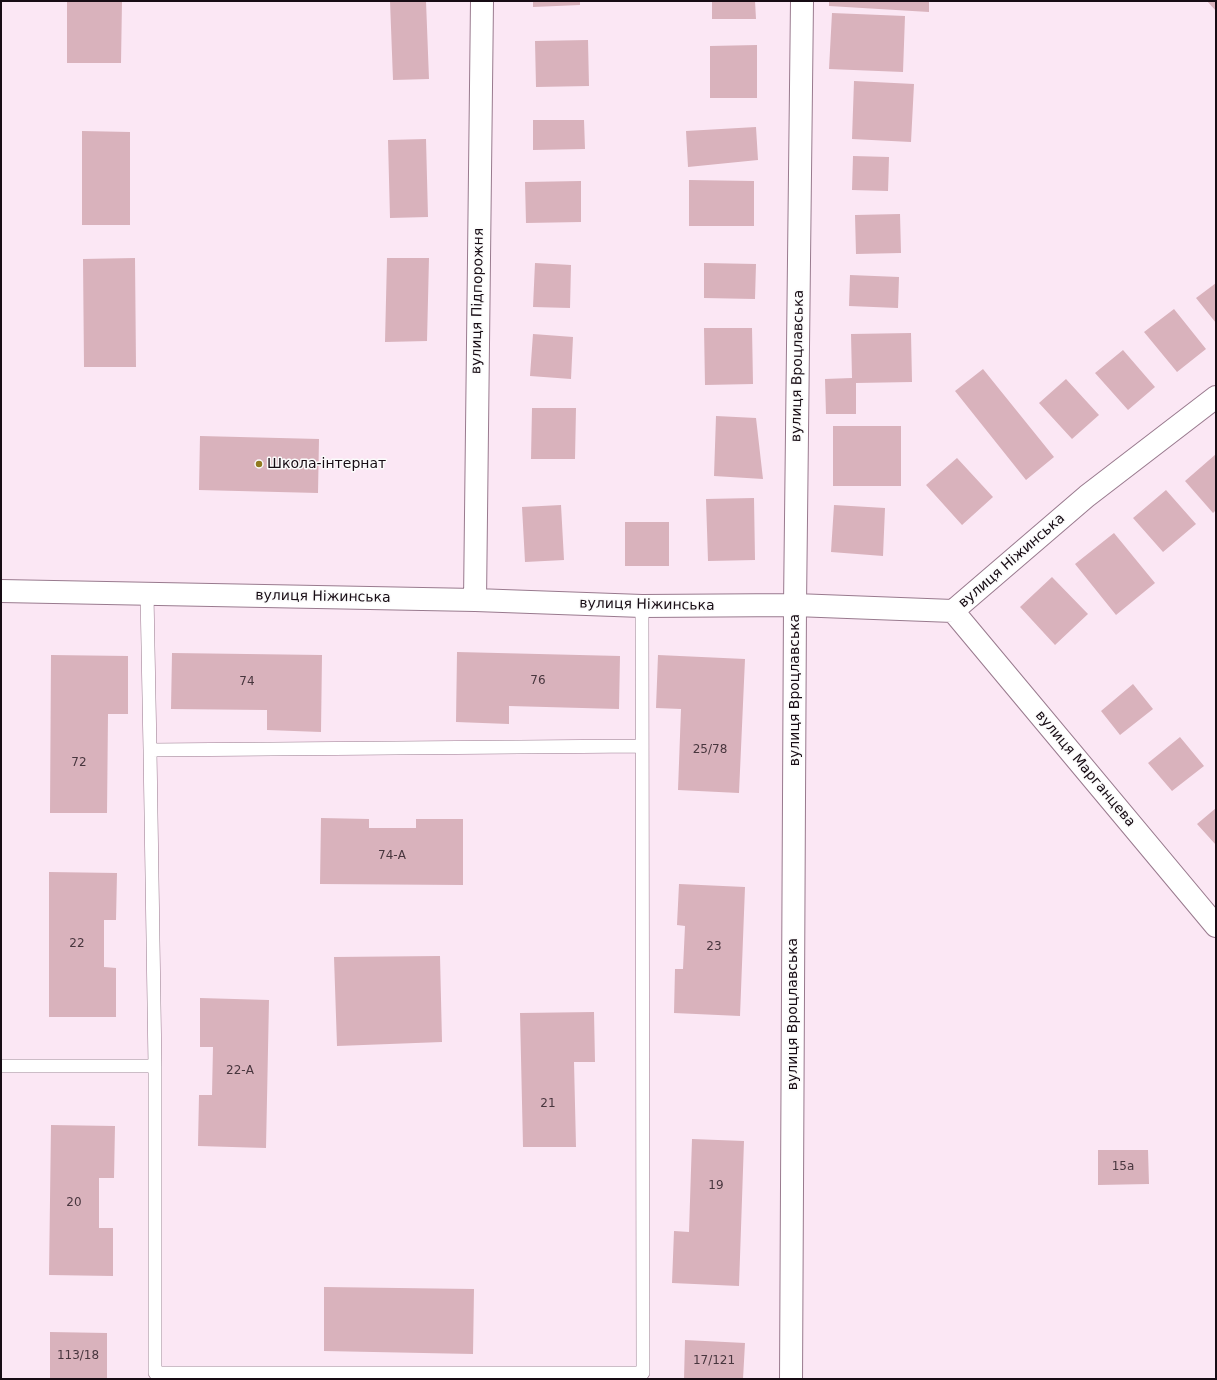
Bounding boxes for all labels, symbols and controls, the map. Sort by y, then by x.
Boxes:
street label: вулиця Підпорожня [468,228,488,374]
street label: вулиця Вроцлавська [788,290,808,442]
place label: Школа-інтернат [267,456,386,472]
marker: Школа-інтернат [254,459,264,469]
street label: вулиця Ніжинська [955,510,1069,612]
street label: вулиця Ніжинська [255,587,391,607]
street label: вулиця Ніжинська [579,595,715,615]
street label: вулиця Вроцлавська [787,614,803,766]
house number: 76 [530,674,546,688]
house number: 74 [239,675,255,689]
street label: вулиця Марганцева [1031,707,1139,831]
house number: 25/78 [693,743,727,757]
house number: 72 [71,756,87,770]
house number: 74-А [378,849,406,863]
house number: 22 [69,937,85,951]
street label: вулиця Вроцлавська [785,938,801,1090]
house number: 23 [706,940,722,954]
house number: 22-А [226,1064,254,1078]
house number: 21 [540,1097,556,1111]
house number: 15а [1112,1160,1134,1174]
house number: 19 [708,1179,724,1193]
house number: 20 [66,1196,82,1210]
house number: 113/18 [57,1349,99,1363]
house number: 17/121 [693,1354,735,1368]

